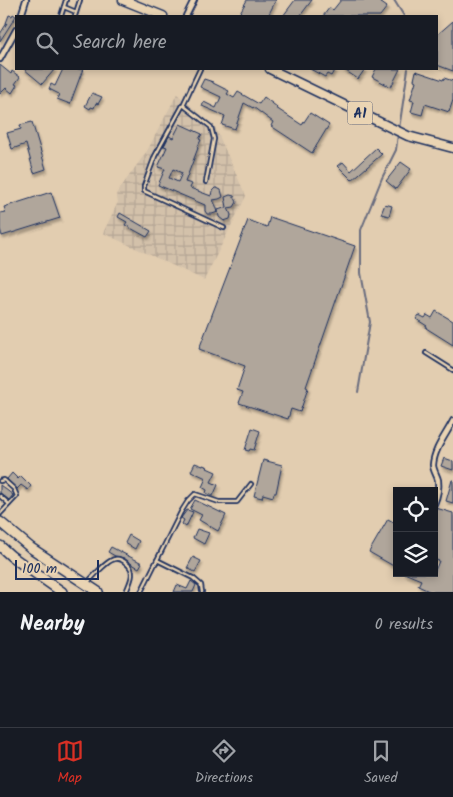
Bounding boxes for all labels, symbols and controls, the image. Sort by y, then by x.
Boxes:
search box [15,15,438,70]
text: Search here [73,28,167,58]
icon: search [33,29,61,57]
road number: A1 [348,102,372,125]
map controls [393,487,438,577]
button: locate [393,487,438,532]
button: layers [393,532,438,577]
scale bar [15,557,99,580]
text: 100 m [22,558,57,580]
text: Nearby [20,608,85,641]
text: 0 results [375,612,433,637]
tab: Map [56,737,84,789]
tab: Directions [195,737,253,789]
tab: Saved [364,737,397,789]

